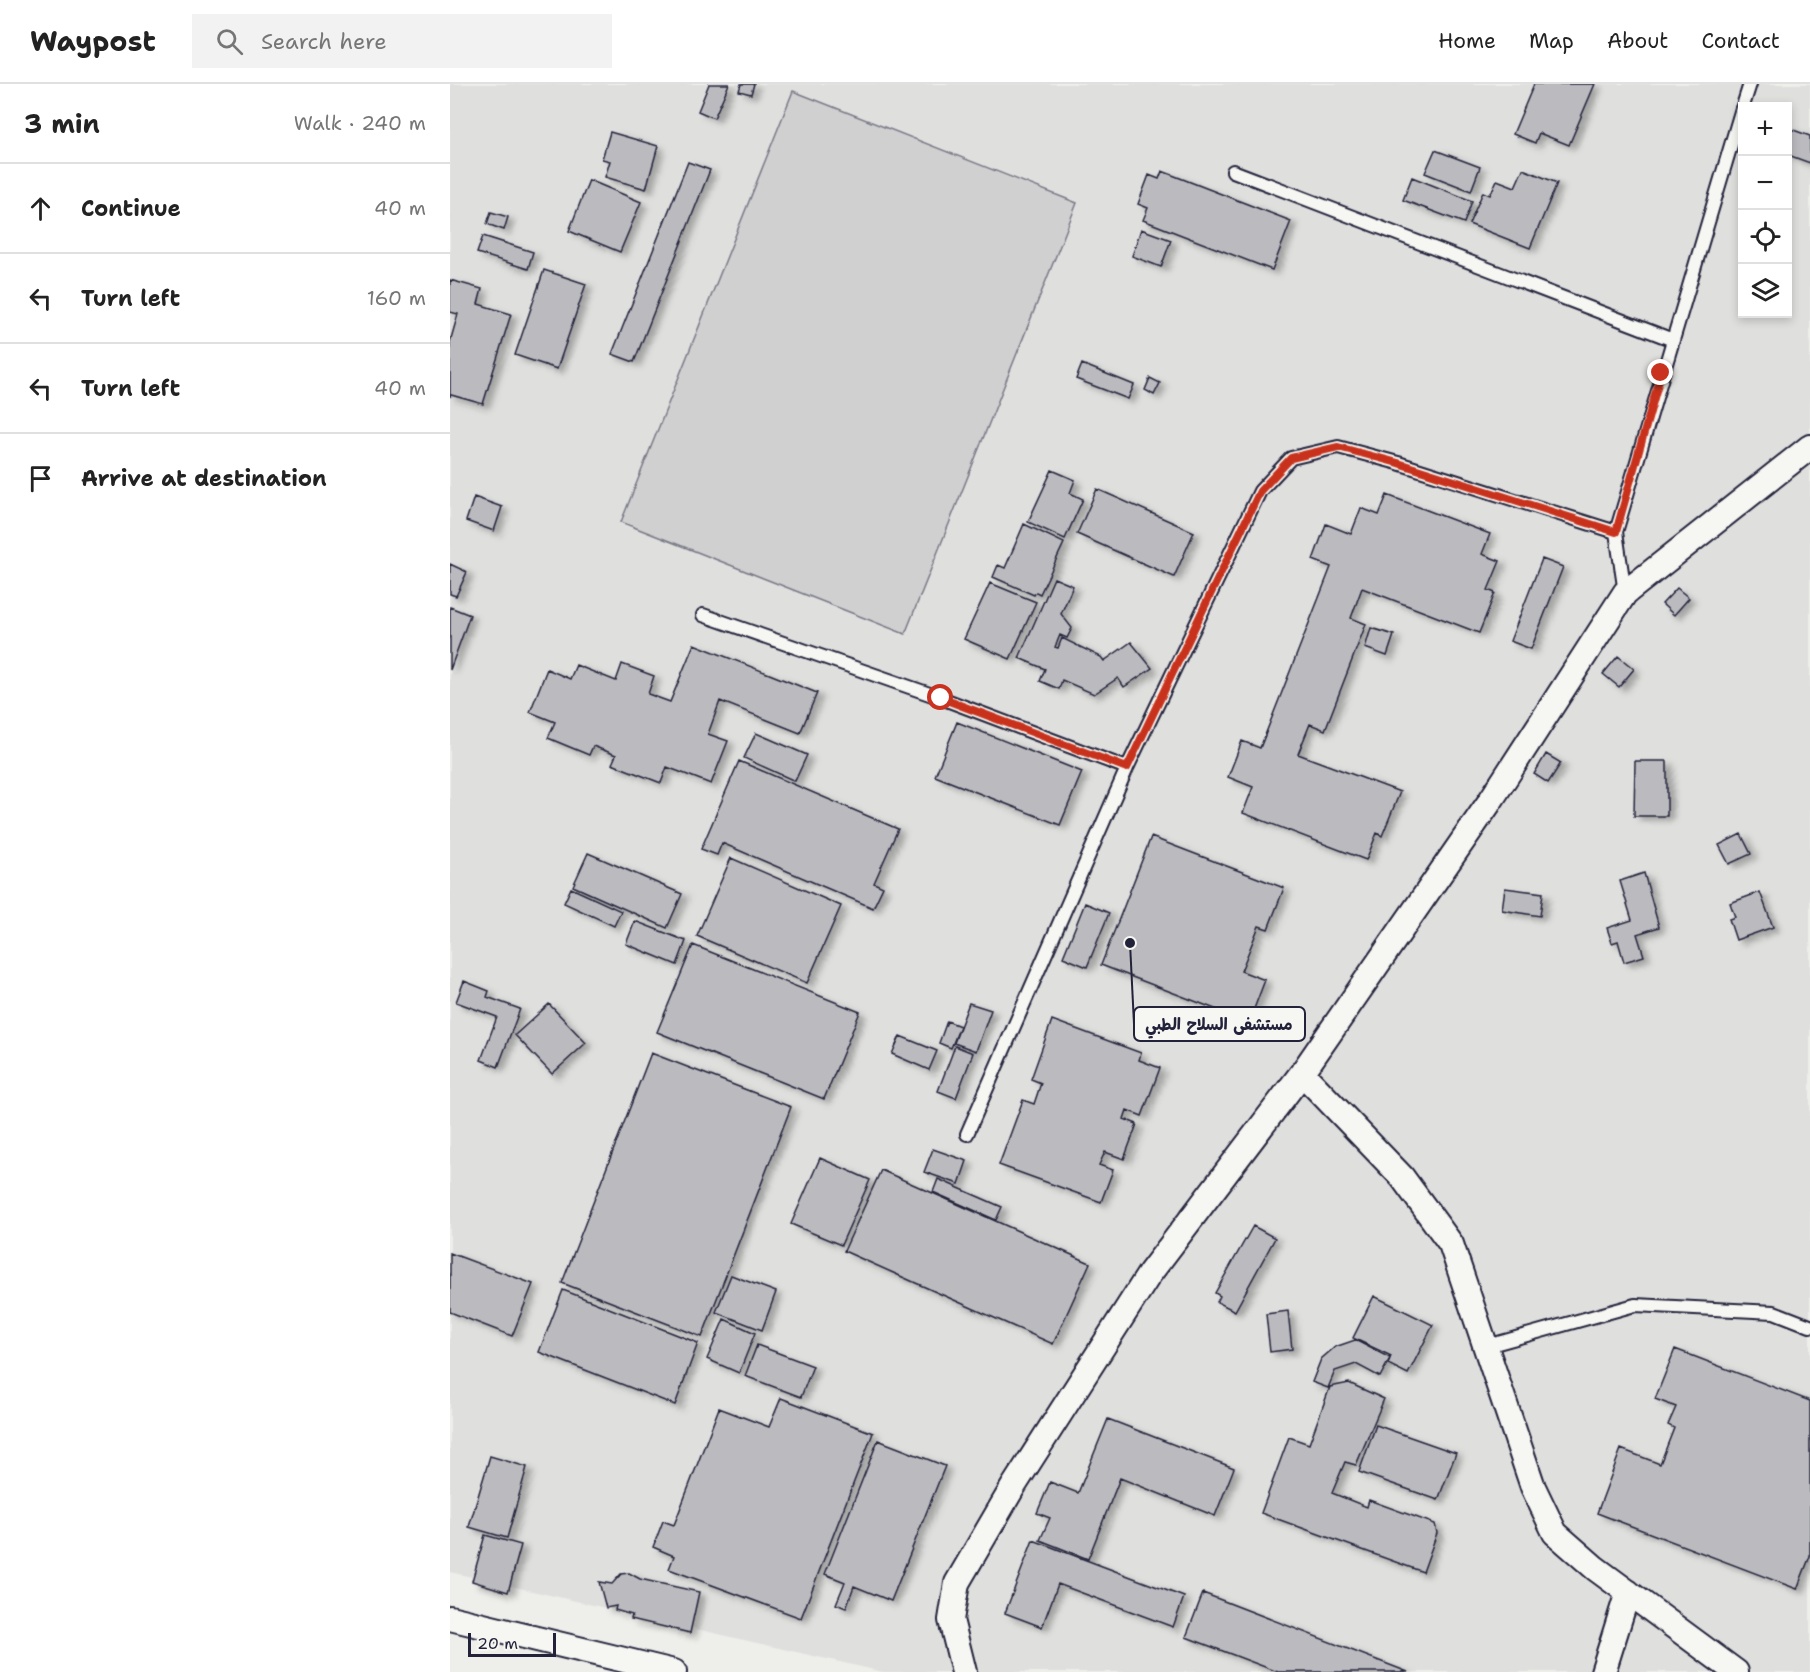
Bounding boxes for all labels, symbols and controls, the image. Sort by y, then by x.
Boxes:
search box [192,14,612,68]
text: Waypost [30,22,156,60]
icon: search [213,25,246,58]
text: Search here [261,27,387,56]
text: Home [1438,27,1496,55]
text: Map [1529,27,1574,55]
text: About [1607,27,1668,55]
text: Contact [1701,27,1780,55]
map controls [1738,102,1792,318]
button: + [1738,102,1792,156]
text: 3 min [24,106,100,141]
text: Walk · 240 m [294,110,426,136]
button: − [1738,156,1792,210]
icon: ahead [24,192,57,225]
text: Continue [81,194,181,223]
text: 40 m [374,195,426,221]
button: locate [1738,210,1792,264]
button: layers [1738,264,1792,318]
icon: left [24,282,57,315]
text: Turn left [81,284,180,313]
text: 160 m [367,285,426,311]
route end [1647,359,1673,385]
icon: left [24,372,57,405]
text: Turn left [81,374,180,403]
text: 40 m [374,375,426,401]
icon: arrive [24,462,57,495]
text: Arrive at destination [81,464,327,493]
route start [927,684,953,710]
callout: مستشفى السلاح الطبي [1134,1007,1305,1041]
text: مستشفى السلاح الطبي [1145,1014,1293,1039]
scale bar [468,1630,556,1658]
text: 20 m [477,1633,518,1654]

